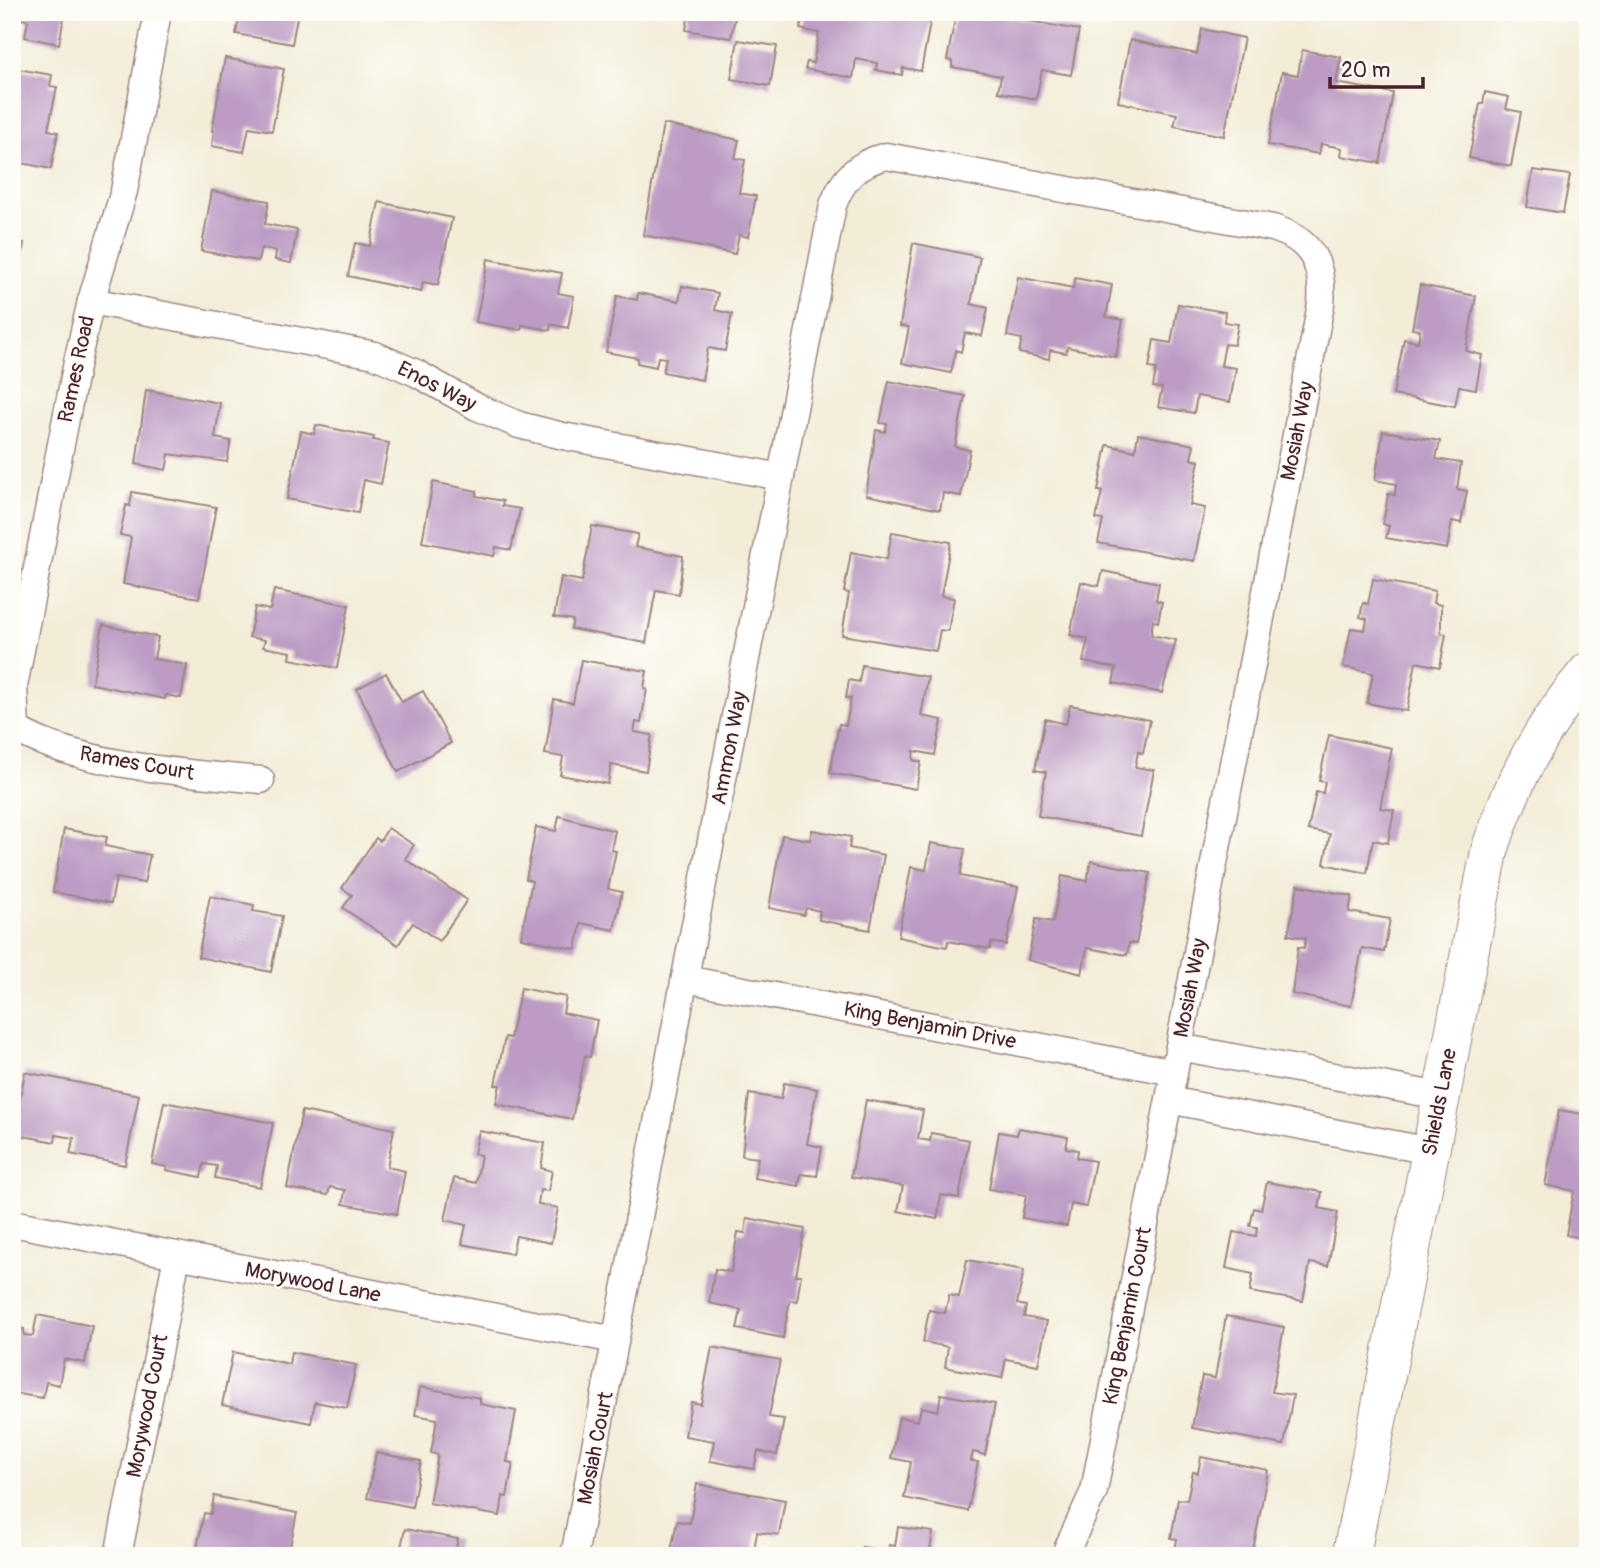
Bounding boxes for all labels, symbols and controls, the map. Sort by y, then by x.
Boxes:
scale bar [1330,46,1423,90]
text: 20 m [1341,57,1390,84]
street label: Rames Road [52,313,101,425]
street label: Enos Way [393,355,481,418]
street label: Mosiah Way [1275,379,1320,483]
street label: Ammon Way [705,689,754,807]
street label: Rames Court [78,740,197,787]
street label: Mosiah Way [1168,936,1213,1040]
street label: King Benjamin Drive [841,996,1019,1056]
street label: Shields Lane [1416,1045,1463,1158]
street label: King Benjamin Court [1097,1224,1158,1407]
street label: Morywood Lane [243,1256,384,1309]
street label: Morywood Court [120,1332,175,1480]
street label: Mosiah Court [571,1389,620,1507]

